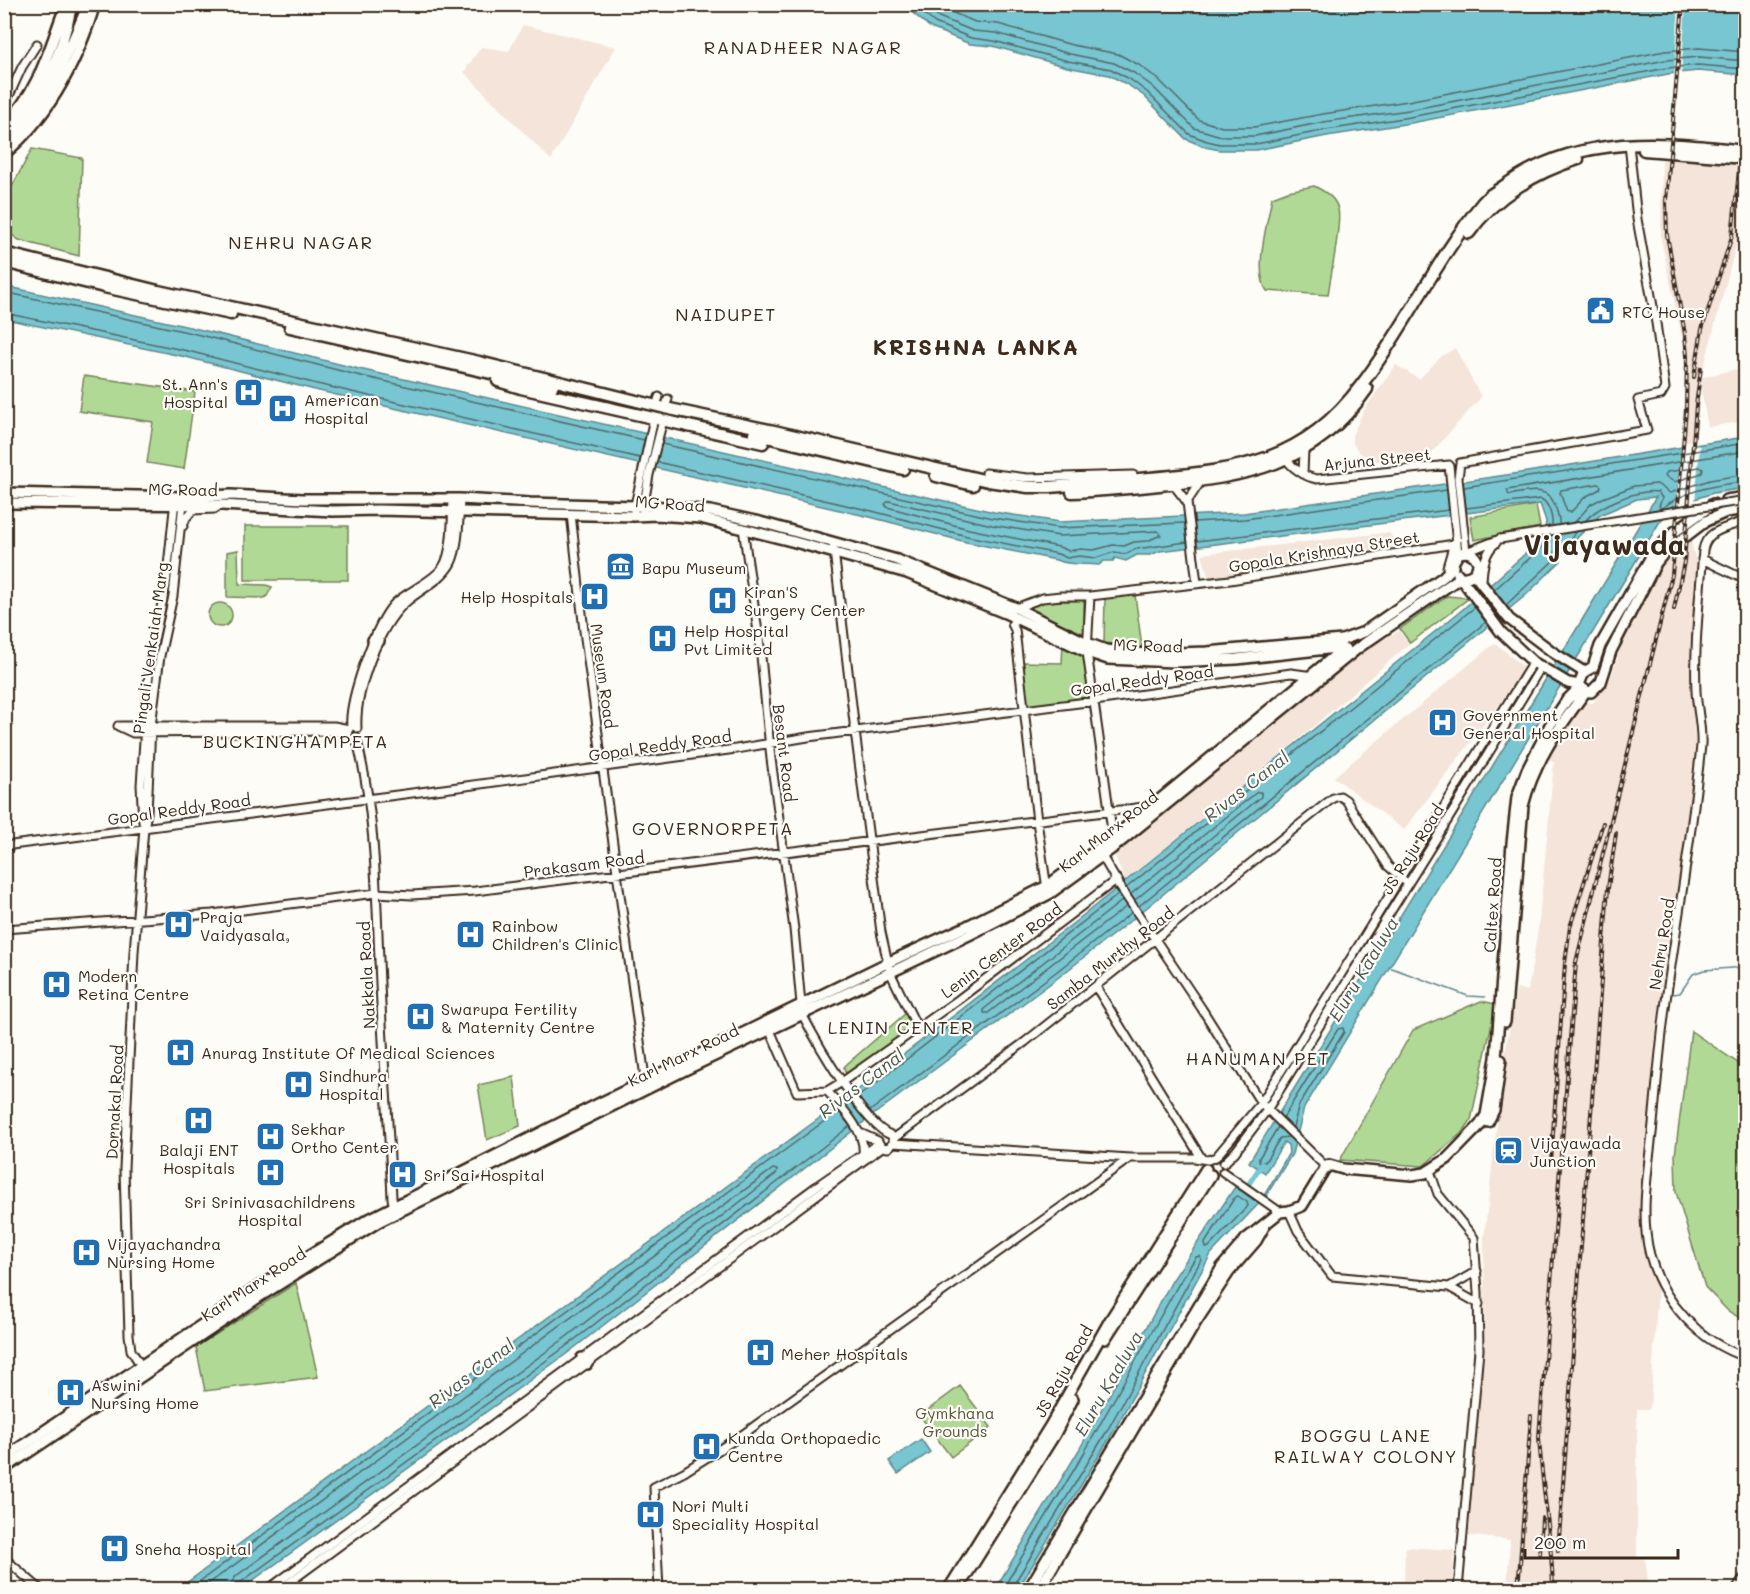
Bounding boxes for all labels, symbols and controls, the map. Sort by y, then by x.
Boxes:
district label: RANADHEER NAGAR [704,35,902,59]
district label: NEHRU NAGAR [228,230,374,254]
public building icon: RTC House [1585,295,1617,327]
place label: RTC House [1622,301,1705,322]
district label: NAIDUPET [675,302,777,326]
district label: KRISHNA LANKA [873,332,1079,361]
place label: St. Ann's Hospital [162,373,228,412]
hospital icon: St. Ann's Hospital [233,376,265,408]
place label: American Hospital [304,389,379,428]
hospital icon: American Hospital [267,392,299,424]
street label: Arjuna Street [1322,443,1432,475]
street label: MG Road [148,478,218,500]
street label: MG Road [635,490,705,516]
street label: Gopala Krishnaya Street [1227,526,1421,576]
district label: Vijayawada [1523,526,1685,563]
museum icon: Bapu Museum [605,551,637,583]
place label: Bapu Museum [642,557,746,578]
street label: Pingali Venkaiah Marg [128,561,172,735]
hospital icon: Help Hospitals [578,580,610,612]
place label: Kiran'S Surgery Center [744,581,866,620]
hospital icon: Kiran'S Surgery Center [707,584,739,616]
place label: Help Hospitals [460,586,573,607]
place label: Help Hospital Pvt Limited [684,620,789,659]
street label: Museum Road [586,622,622,730]
hospital icon: Help Hospital Pvt Limited [647,623,679,655]
street label: MG Road [1113,633,1183,657]
street label: Gopal Reddy Road [1069,660,1215,700]
street label: Besant Road [769,703,801,803]
place label: Government General Hospital [1463,704,1595,743]
hospital icon: Government General Hospital [1426,707,1458,739]
street label: Gopal Reddy Road [587,725,733,765]
district label: BUCKINGHAMPETA [203,729,389,753]
water label: Rivas Canal [1198,745,1294,827]
street label: Karl Marx Road [1054,786,1162,876]
street label: Gopal Reddy Road [106,789,252,829]
street label: JS Raju Road [1376,800,1448,898]
district label: GOVERNORPETA [632,816,794,840]
street label: Prakasam Road [522,846,646,882]
street label: Caltex Road [1478,857,1506,953]
street label: Nehru Road [1643,897,1679,991]
street label: Lenin Center Road [936,898,1066,1002]
street label: Samba Murthy Road [1042,902,1178,1014]
place label: Praja Vaidyasala, [200,906,290,945]
hospital icon: Praja Vaidyasala, [163,909,195,941]
water label: Eluru Kaaluva [1322,912,1404,1026]
place label: Rainbow Children's Clinic [492,915,618,954]
hospital icon: Rainbow Children's Clinic [455,918,487,950]
street label: Nakkala Road [353,921,379,1029]
place label: Modern Retina Centre [78,965,189,1004]
hospital icon: Modern Retina Centre [41,968,73,1000]
place label: Swarupa Fertility & Maternity Centre [441,998,595,1037]
hospital icon: Swarupa Fertility & Maternity Centre [404,1001,436,1033]
district label: LENIN CENTER [828,1015,974,1039]
street label: Karl Marx Road [624,1019,742,1091]
hospital icon: Anurag Institute Of Medical Sciences [164,1036,196,1068]
place label: Anurag Institute Of Medical Sciences [201,1042,495,1063]
water label: Rivas Canal [813,1042,909,1123]
street label: Dornakal Road [101,1044,127,1160]
district label: HANUMAN PET [1186,1046,1330,1070]
place label: Sindhura Hospital [319,1065,388,1104]
hospital icon: Sindhura Hospital [282,1068,314,1100]
hospital icon: Balaji ENT Hospitals [183,1105,215,1137]
place label: Sekhar Ortho Center [291,1118,398,1157]
hospital icon: Sekhar Ortho Center [254,1121,286,1153]
place label: Vijayawada Junction [1530,1132,1621,1171]
station icon: Vijayawada Junction [1493,1135,1525,1167]
place label: Balaji ENT Hospitals [159,1139,239,1178]
hospital icon: Sri Srinivasachildrens Hospital [254,1157,286,1189]
hospital icon: Sri Sai Hospital [387,1158,419,1190]
place label: Sri Sai Hospital [424,1164,545,1185]
place label: Sri Srinivasachildrens Hospital [185,1191,356,1230]
place label: Vijayachandra Nursing Home [107,1233,221,1272]
hospital icon: Vijayachandra Nursing Home [70,1236,102,1268]
street label: Karl Marx Road [197,1242,309,1326]
street label: JS Raju Road [1029,1321,1097,1421]
water label: Eluru Kaaluva [1068,1326,1148,1440]
water label: Rivas Canal [423,1332,519,1413]
hospital icon: Meher Hospitals [744,1337,776,1369]
place label: Meher Hospitals [781,1343,908,1364]
place label: Aswini Nursing Home [91,1374,199,1413]
hospital icon: Aswini Nursing Home [54,1377,86,1409]
park label: Gymkhana Grounds [915,1402,995,1441]
district label: BOGGU LANE RAILWAY COLONY [1274,1423,1458,1468]
place label: Kunda Orthopaedic Centre [728,1427,881,1466]
hospital icon: Kunda Orthopaedic Centre [691,1430,723,1462]
place label: Nori Multi Speciality Hospital [672,1495,819,1534]
hospital icon: Nori Multi Speciality Hospital [635,1498,667,1530]
scale bar [1525,1522,1678,1560]
text: 200 m [1534,1530,1586,1554]
hospital icon: Sneha Hospital [98,1532,130,1564]
place label: Sneha Hospital [135,1538,251,1559]

